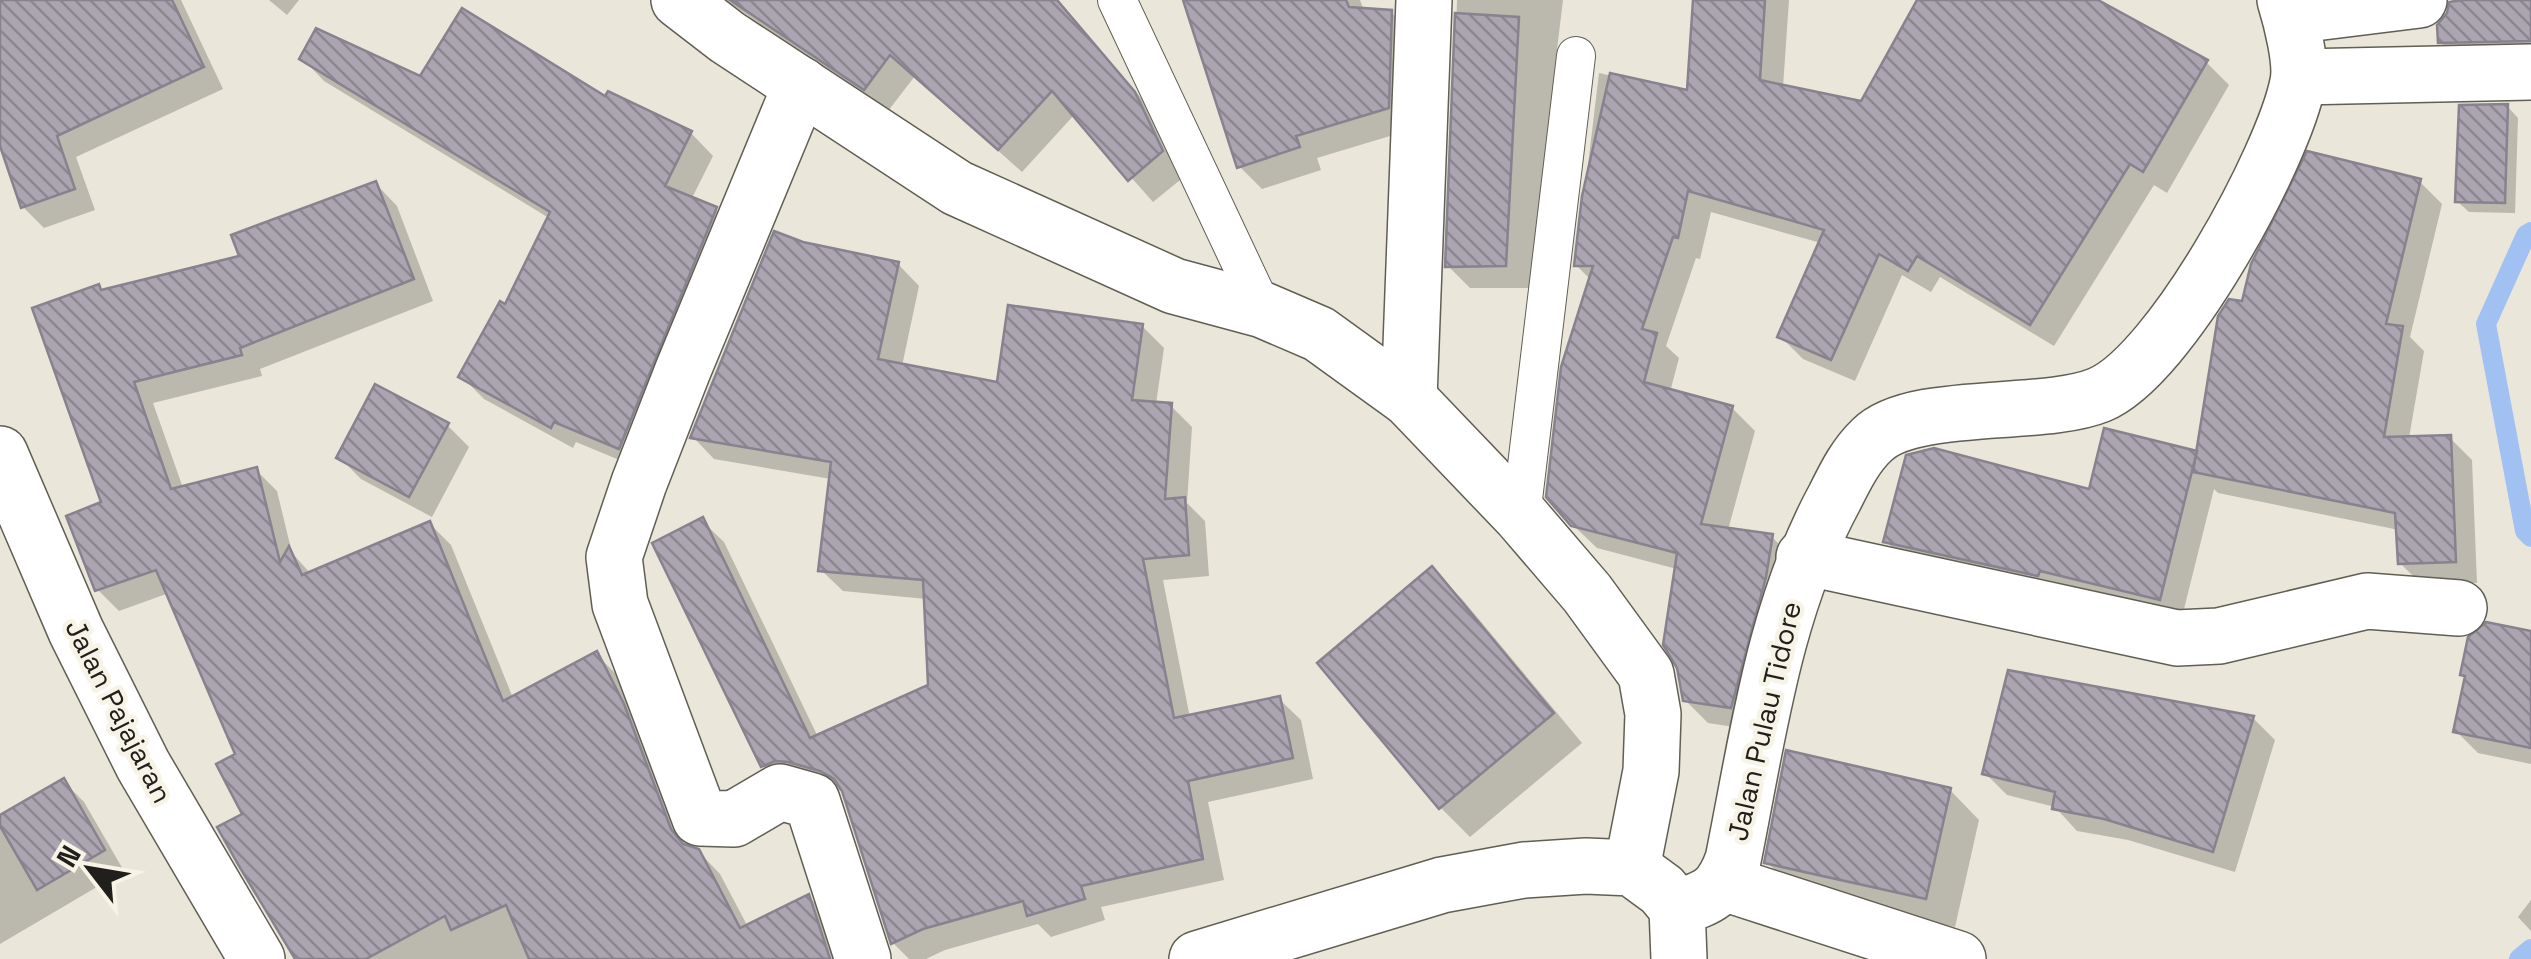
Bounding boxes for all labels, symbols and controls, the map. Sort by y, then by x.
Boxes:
street label: Jalan Pulau Tidore [1719,598,1809,844]
street label: Jalan Pajajaran [57,613,181,809]
north arrow [40,819,140,919]
text: N [48,839,89,873]

